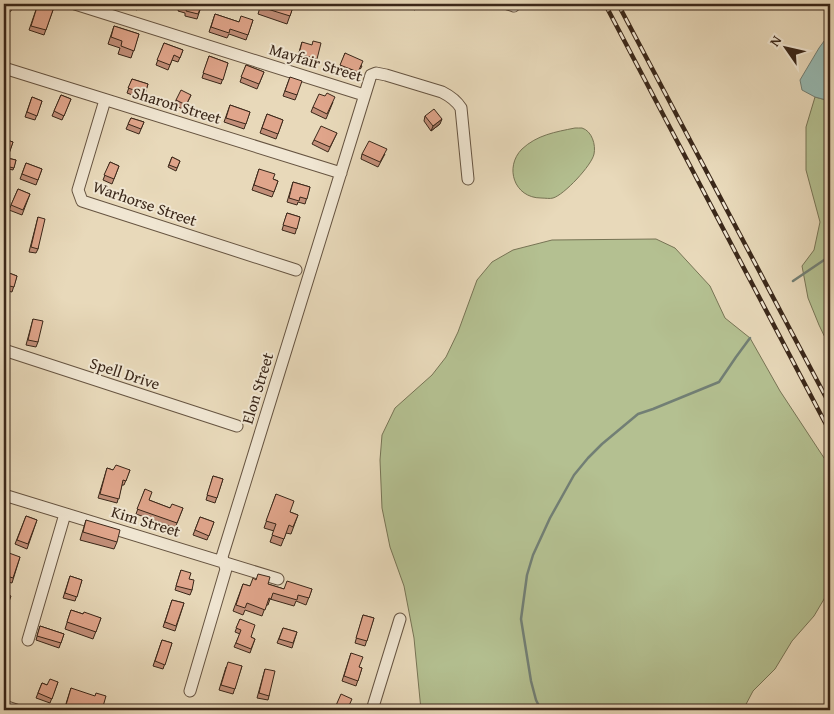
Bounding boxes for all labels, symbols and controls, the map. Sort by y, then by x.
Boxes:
north arrow [762,22,812,72]
text: N [764,31,786,50]
street label: Mayfair Street [266,36,366,88]
street label: Sharon Street [130,80,225,130]
street label: Warhorse Street [90,174,201,232]
street label: Elon Street [235,349,279,427]
street label: Spell Drive [87,350,163,396]
street label: Kim Street [109,499,184,543]

